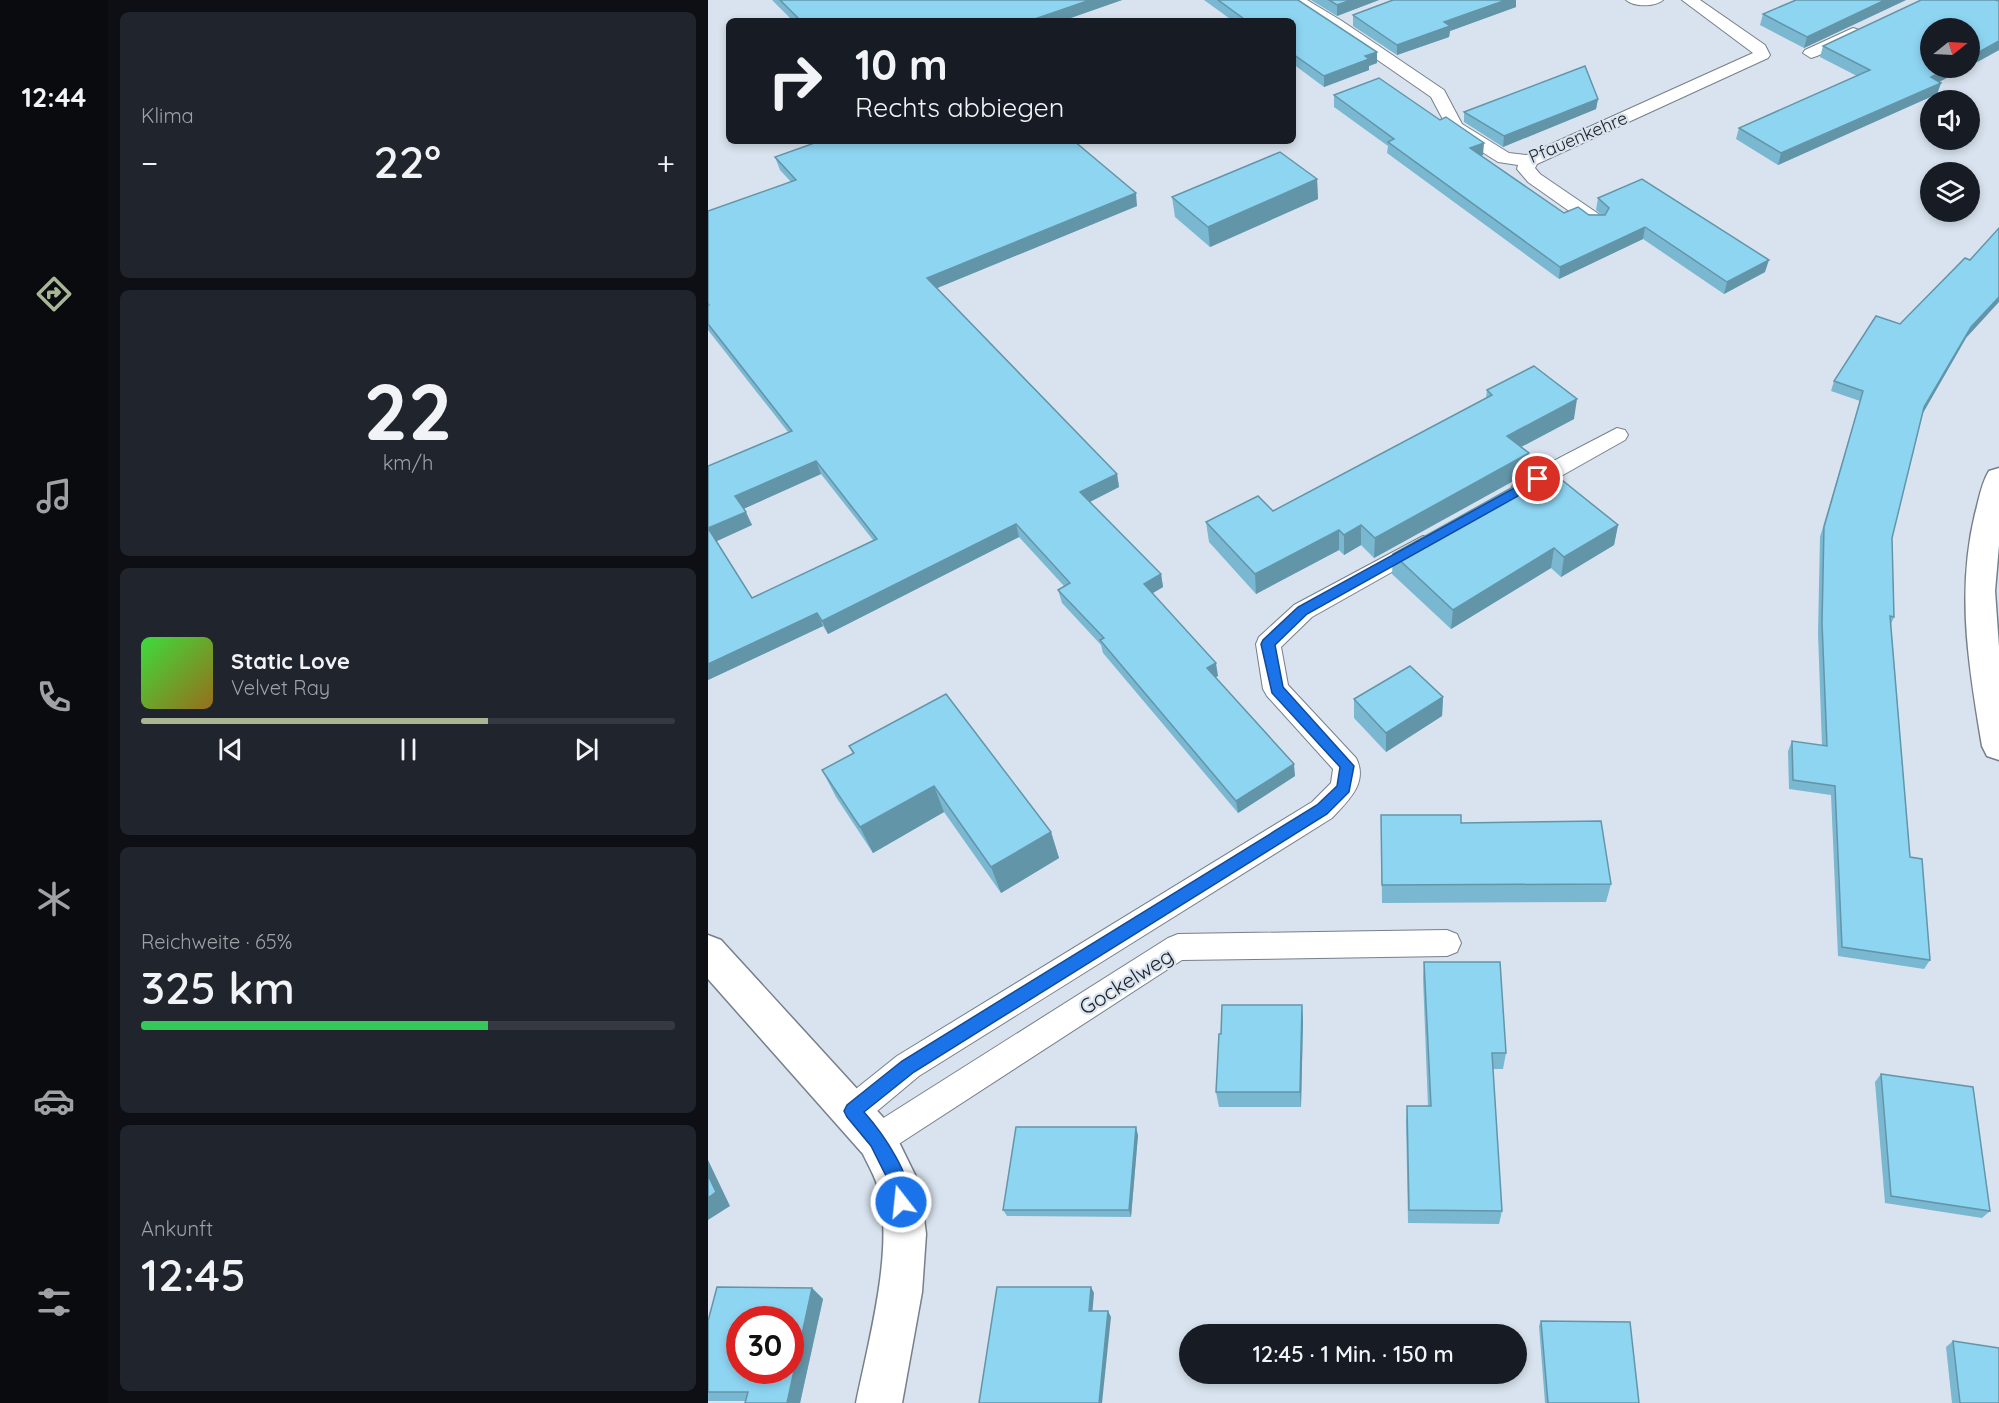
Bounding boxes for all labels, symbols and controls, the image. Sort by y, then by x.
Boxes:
north arrow [1920,18,1980,78]
map controls [1920,18,1980,222]
text: 10 m [855,38,948,91]
icon: right [756,42,834,120]
text: 12:44 [22,80,87,114]
text: Rechts abbiegen [855,90,1064,124]
button: sound [1920,90,1980,150]
text: Klima [141,103,194,128]
street label: Pfauenkehre [1525,106,1631,168]
text: 22° [374,133,441,189]
text: − [141,142,158,183]
text: + [656,142,675,183]
button: layers [1920,162,1980,222]
icon: directions [33,273,75,315]
text: 22 [364,362,452,460]
text: km/h [383,450,433,475]
pin [1512,453,1563,504]
icon: arrive [1521,462,1554,495]
icon: music [33,475,75,517]
text: Static Love [231,647,350,675]
text: Velvet Ray [231,675,330,700]
icon: phone [33,676,75,718]
icon: previous [214,733,247,766]
icon: pause [392,733,425,766]
icon: next [570,733,603,766]
icon: climate [33,878,75,920]
text: Reichweite · 65% [141,929,292,954]
street label: Gockelweg [1074,942,1178,1020]
text: 325 km [141,959,295,1015]
icon: car [33,1080,75,1122]
position arrow [869,1170,933,1234]
text: Ankunft [141,1216,213,1241]
text: 12:45 [141,1246,246,1302]
icon: filters [33,1281,75,1323]
speed limit sign: 30 [726,1306,804,1384]
text: 12:45 · 1 Min. · 150 m [1252,1340,1454,1368]

